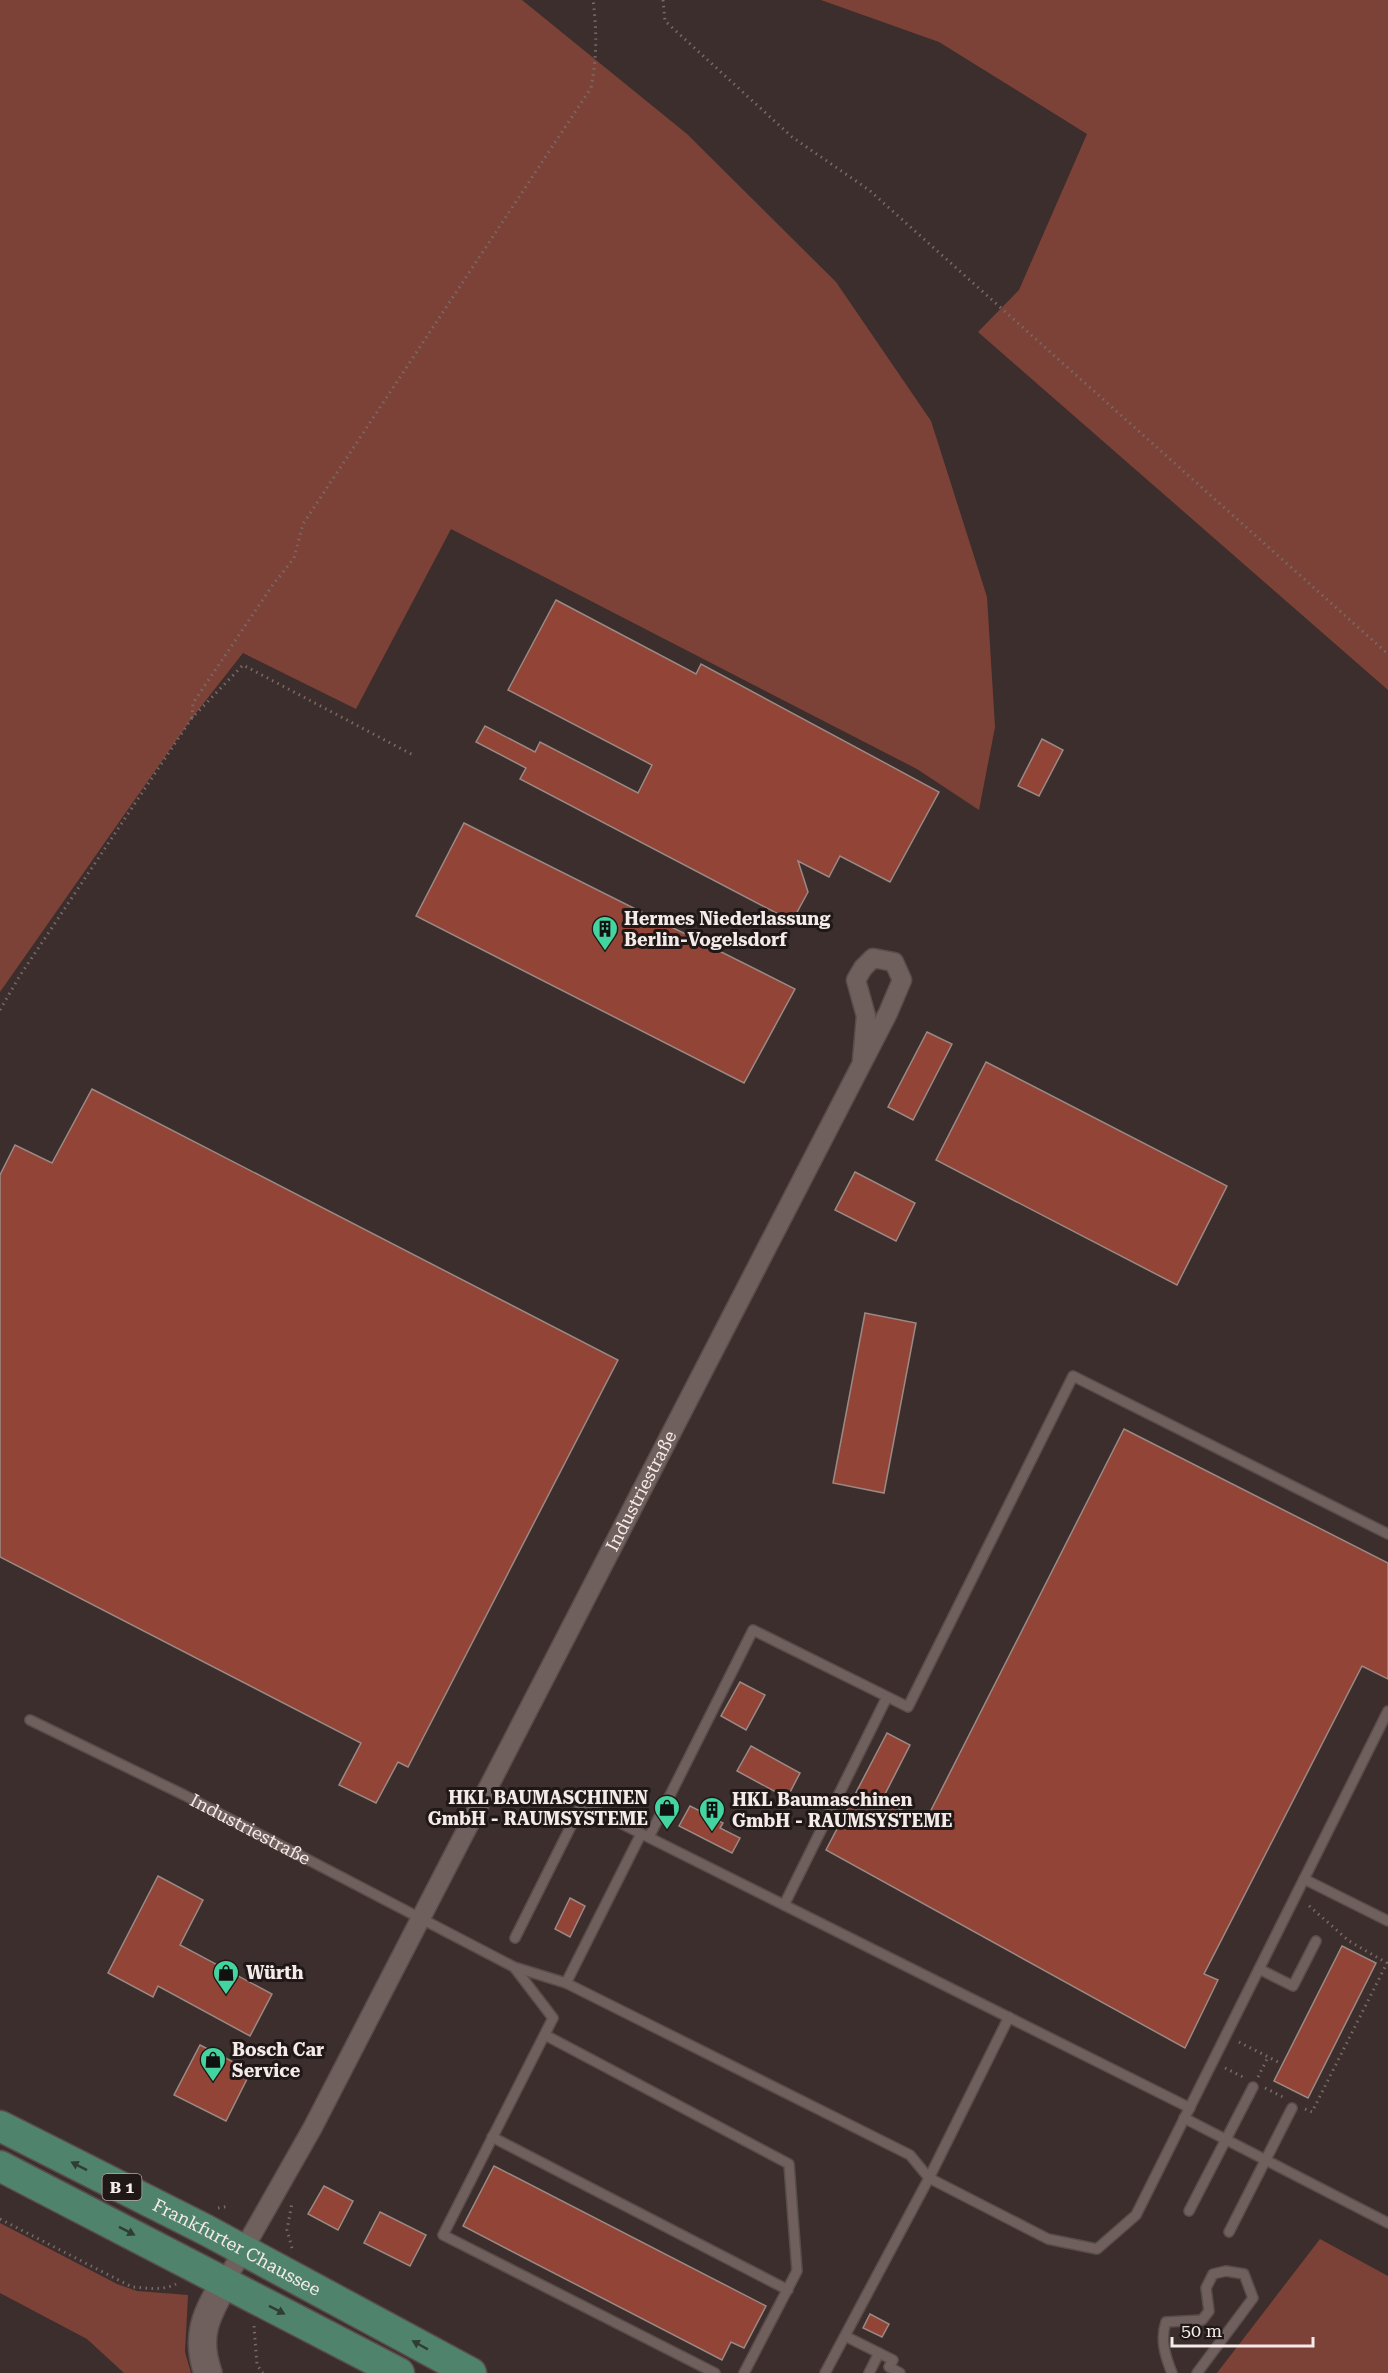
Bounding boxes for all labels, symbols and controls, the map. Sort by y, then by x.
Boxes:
place label: Hermes Niederlassung Berlin-Vogelsdorf [624,908,831,950]
building icon: Hermes Niederlassung Berlin-Vogelsdorf [590,914,620,952]
street label: Industriestraße [601,1427,681,1555]
place label: HKL BAUMASCHINEN GmbH - RAUMSYSTEME [428,1787,648,1829]
street label: Industriestraße [187,1789,314,1869]
place label: HKL Baumaschinen GmbH - RAUMSYSTEME [732,1789,952,1831]
shop icon: HKL BAUMASCHINEN GmbH - RAUMSYSTEME [652,1793,682,1831]
building icon: HKL Baumaschinen GmbH - RAUMSYSTEME [697,1795,727,1833]
shop icon: Würth [211,1958,241,1996]
place label: Würth [246,1962,304,1983]
place label: Bosch Car Service [232,2039,324,2081]
shop icon: Bosch Car Service [198,2045,228,2083]
one-way arrow [71,2161,88,2171]
road number: B 1 [102,2174,142,2200]
street label: Frankfurter Chaussee [150,2194,325,2300]
one-way arrow [118,2226,135,2236]
one-way arrow [268,2305,285,2315]
scale bar [1172,2310,1313,2348]
text: 50 m [1181,2320,1222,2341]
one-way arrow [412,2339,428,2350]

